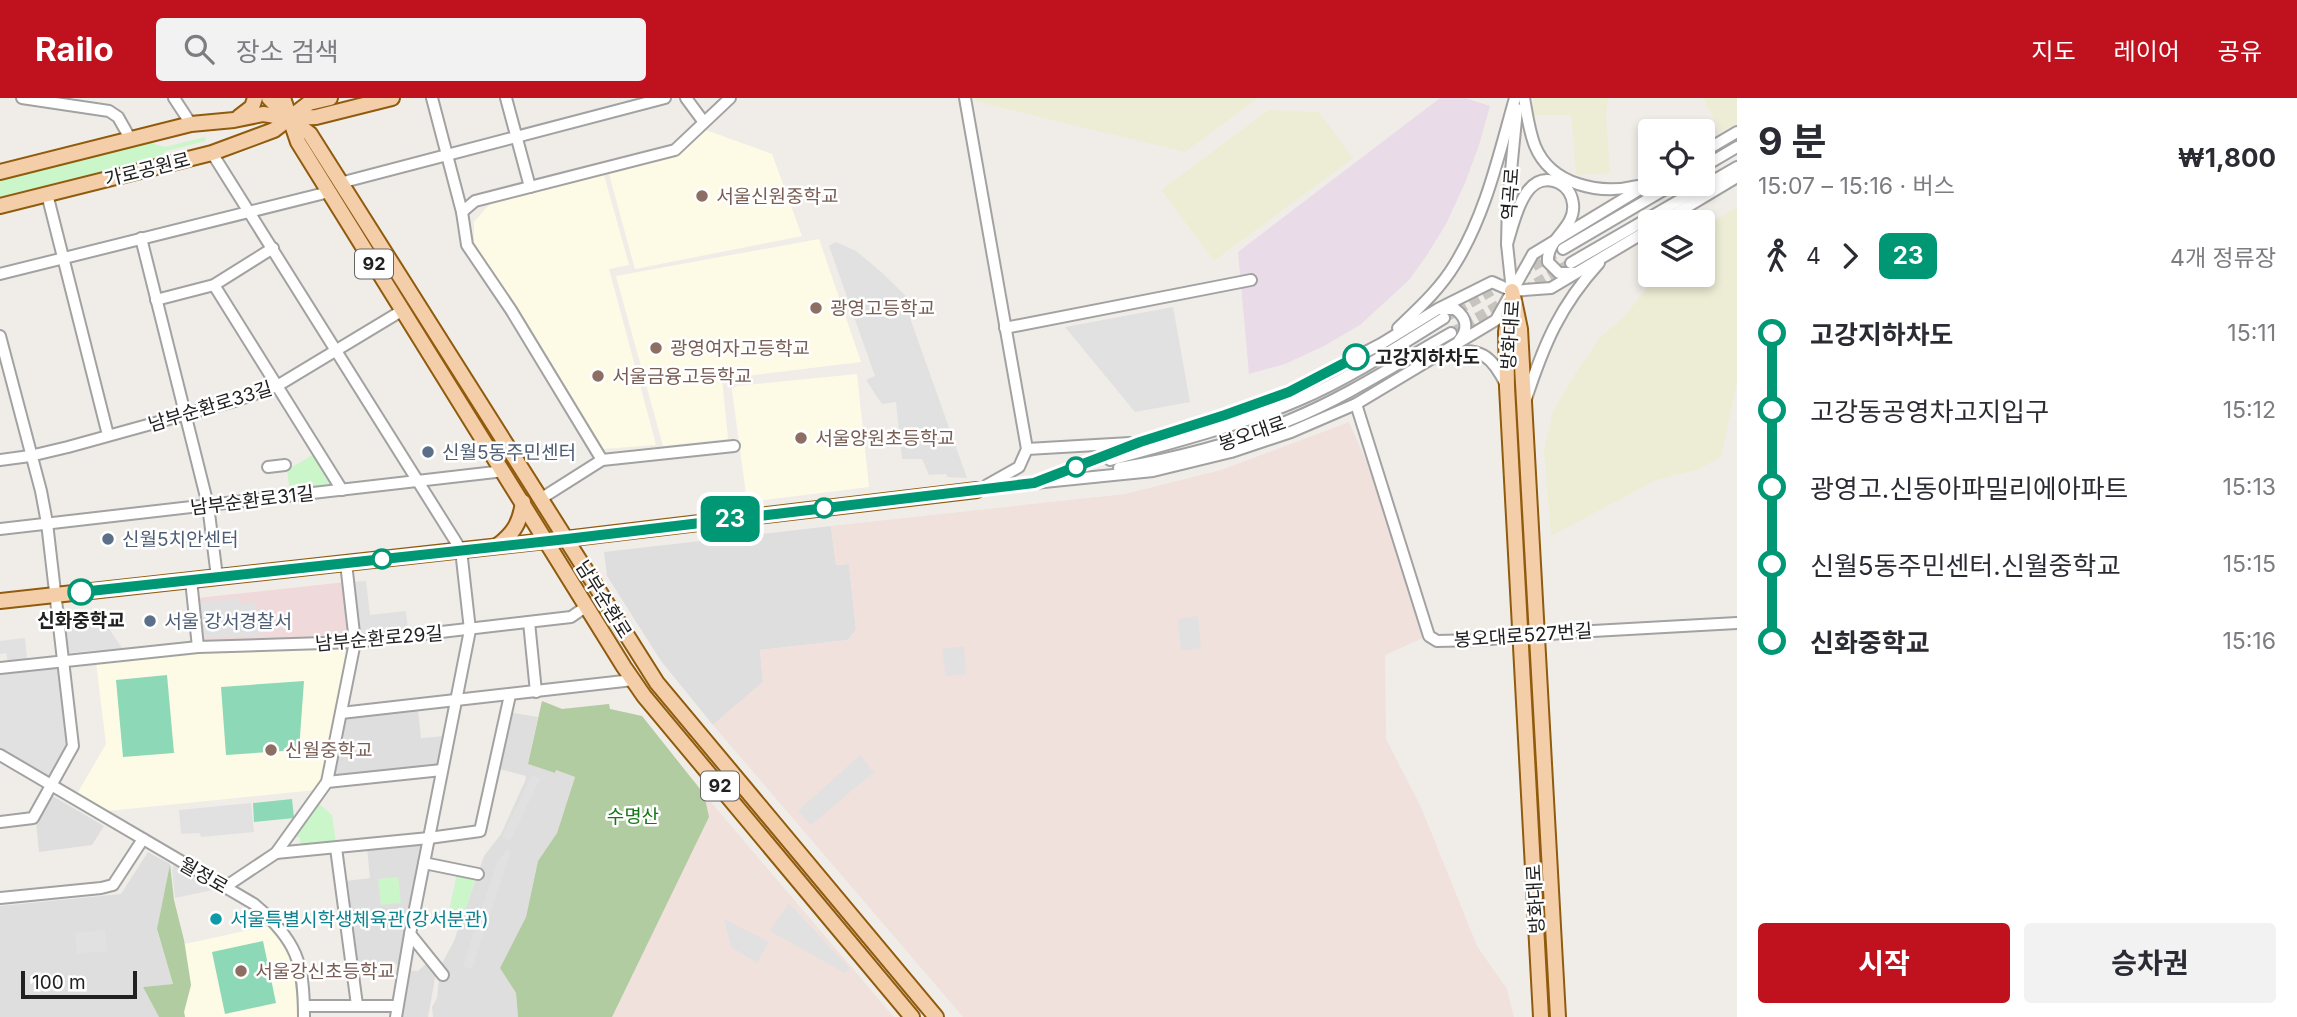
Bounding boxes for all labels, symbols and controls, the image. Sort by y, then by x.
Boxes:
search box [156,18,646,81]
text: Railo [35,29,114,69]
icon: search [180,30,218,68]
text: 장소 검색 [236,36,339,67]
text: 지도 [2031,37,2076,66]
text: 레이어 [2114,37,2180,66]
text: 공유 [2218,37,2262,66]
text: 9 분 [1758,118,1827,164]
map controls [1638,119,1715,287]
button: locate [1638,119,1715,196]
text: ₩1,800 [2178,142,2276,173]
street label: 가로공원로 [102,148,192,191]
street label: 역곡로 [1497,167,1524,221]
text: 15:07 – 15:16 · 버스 [1758,172,1955,200]
place label: 서울신원중학교 [716,185,838,208]
marker: 서울신원중학교 [694,188,710,204]
button: layers [1638,210,1715,287]
icon: walk [1758,237,1796,275]
icon: forward [1831,237,1869,275]
text: 23 [1893,241,1923,270]
text: 4 [1806,242,1821,270]
text: 4개 정류장 [2170,244,2276,272]
road number: 92 [355,250,393,279]
place label: 광영고등학교 [830,297,935,320]
street label: 방화대로 [1497,299,1524,371]
marker: 광영고등학교 [808,300,824,316]
text: 고강지하차도 [1810,319,1954,350]
text: 15:11 [2227,319,2276,347]
place label: 광영여자고등학교 [670,337,810,360]
marker: 광영여자고등학교 [648,340,664,356]
marker: 고강지하차도 [1343,344,1369,370]
place label: 고강지하차도 [1375,346,1480,369]
place label: 서울금융고등학교 [612,365,752,388]
marker: 서울금융고등학교 [590,368,606,384]
street label: 남부순환로33길 [145,377,275,436]
text: 고강동공영차고지입구 [1810,396,2049,427]
text: 15:12 [2223,396,2276,424]
street label: 봉오대로 [1215,411,1289,456]
place label: 서울양원초등학교 [815,427,955,450]
marker: 서울양원초등학교 [793,430,809,446]
place label: 신월5동주민센터 [442,441,576,464]
marker: 신월5동주민센터 [420,444,436,460]
unlabelled marker [1066,457,1086,477]
text: 광영고.신동아파밀리에아파트 [1810,473,2128,504]
text: 15:13 [2222,473,2276,501]
street label: 남부순환로31길 [189,482,315,519]
line badge: 23 [698,496,762,542]
unlabelled marker [814,498,834,518]
text: 23 [715,504,745,533]
place label: 신월5치안센터 [122,528,238,551]
marker: 신월5치안센터 [100,531,116,547]
unlabelled marker [372,549,392,569]
text: 신월5동주민센터.신월중학교 [1810,550,2120,581]
text: 15:15 [2223,550,2276,578]
street label: 남부순환로 [571,556,636,642]
marker: 신화중학교 [68,579,94,605]
place label: 신화중학교 [37,609,125,632]
place label: 서울 강서경찰서 [164,610,292,633]
marker: 서울 강서경찰서 [142,613,158,629]
street label: 봉오대로527번길 [1453,619,1593,652]
street label: 남부순환로29길 [314,621,444,656]
text: 신화중학교 [1810,627,1930,658]
text: 15:16 [2222,627,2276,655]
place label: 신월중학교 [285,739,372,762]
marker: 신월중학교 [263,742,279,758]
road number: 92 [701,772,739,800]
park label: 수명산 [607,805,659,828]
street label: 월정로 [175,852,232,899]
street label: 방화대로 [1522,863,1549,934]
place label: 서울특별시학생체육관(강서분관) [230,908,489,931]
marker: 서울특별시학생체육관(강서분관) [208,911,224,927]
button: 시작 [1758,923,2010,1003]
button: 승차권 [2024,923,2276,1003]
place label: 서울강신초등학교 [255,960,395,983]
marker: 서울강신초등학교 [233,963,249,979]
scale bar [21,968,136,1000]
text: 100 m [32,971,86,994]

